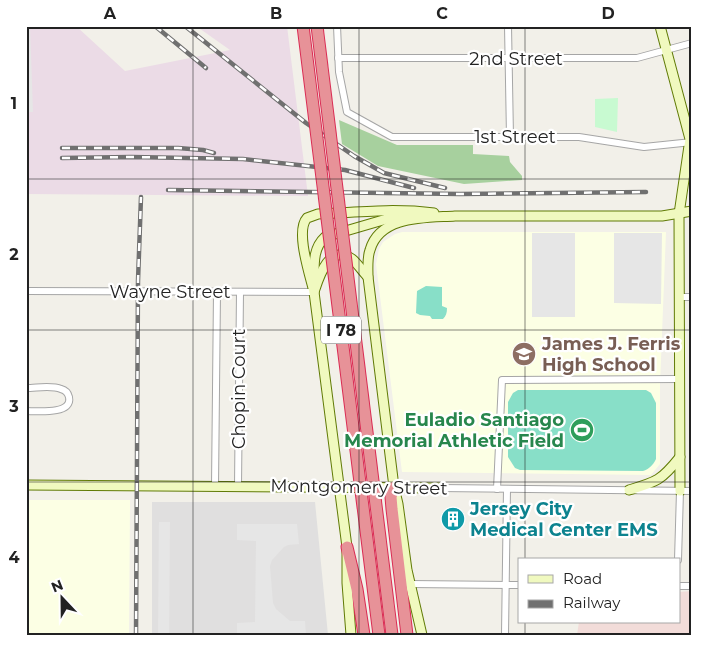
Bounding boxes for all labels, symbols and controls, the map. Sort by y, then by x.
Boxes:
text: A [103,4,117,23]
text: B [270,4,282,23]
text: C [436,4,448,23]
text: D [601,4,615,23]
street label: 2nd Street [469,48,563,70]
text: 1 [11,94,17,113]
street label: 1st Street [474,126,556,148]
text: 2 [9,245,19,264]
street label: Wayne Street [109,281,231,303]
road number: I 78 [321,316,361,344]
street label: Chopin Court [228,329,250,449]
place label: James J. Ferris High School [541,333,681,376]
school or university icon: James J. Ferris High School [511,341,537,367]
text: 3 [8,397,19,416]
place label: Euladio Santiago Memorial Athletic Field [344,409,564,452]
sports icon: Euladio Santiago Memorial Athletic Field [569,417,595,443]
street label: Montgomery Street [270,474,448,500]
place label: Jersey City Medical Center EMS [469,498,658,541]
building icon: Jersey City Medical Center EMS [440,506,466,532]
text: 4 [8,548,20,567]
legend [518,558,680,624]
text: Road [563,569,602,588]
north arrow [38,574,88,624]
text: N [49,575,66,596]
text: Railway [563,593,621,612]

